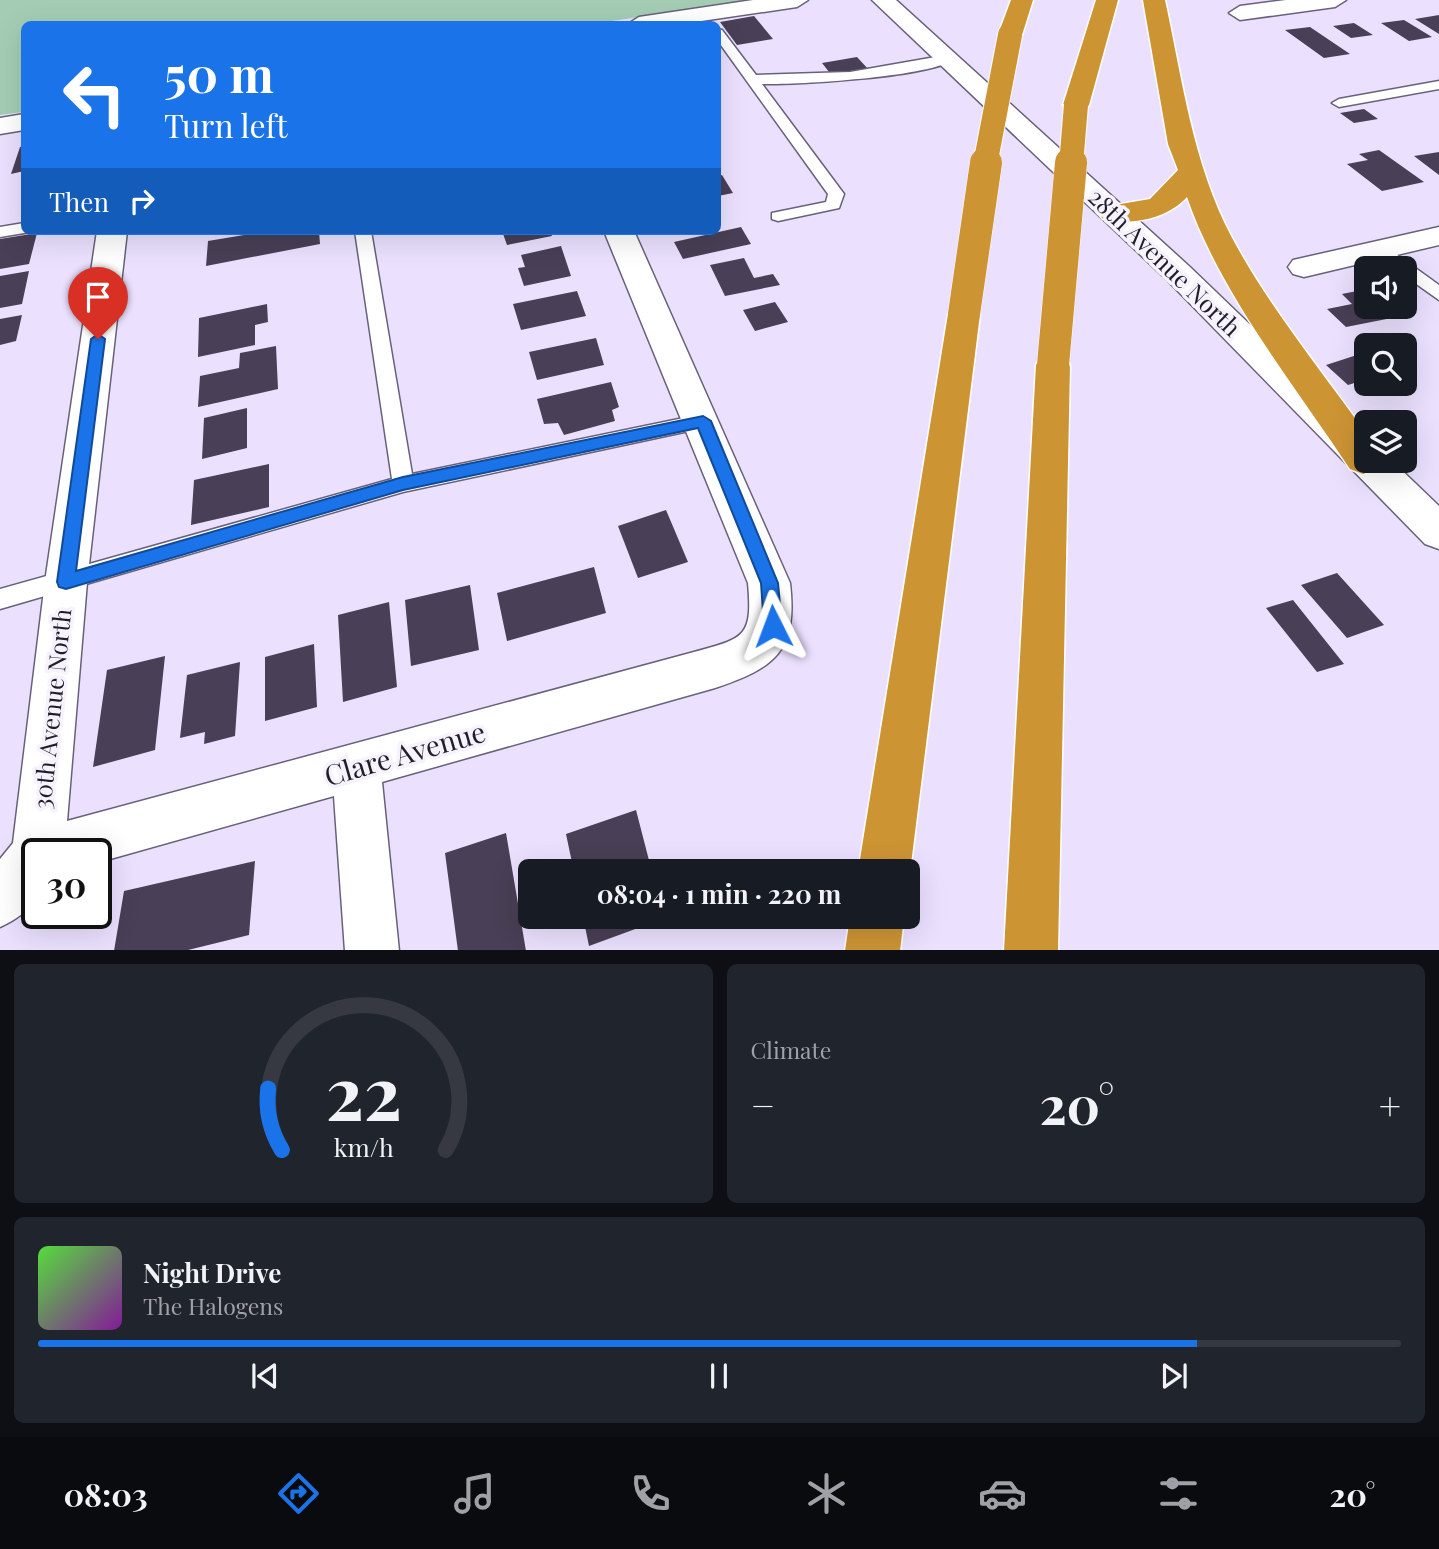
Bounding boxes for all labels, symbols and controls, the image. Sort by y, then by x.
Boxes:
text: 50 m [164,40,274,105]
icon: left [49,49,140,140]
text: Turn left [164,103,288,146]
street label: 28th Avenue North [1082,181,1248,342]
icon: right [123,182,161,220]
text: Then [49,184,109,219]
map controls [1354,256,1417,473]
button: sound [1354,256,1417,319]
pin [68,267,128,339]
icon: arrive [79,278,117,316]
button: search [1354,333,1417,396]
button: layers [1354,410,1417,473]
position arrow [736,589,810,663]
street label: 30th Avenue North [25,607,77,810]
street label: Clare Avenue [320,712,489,793]
speed limit sign: 30 [21,838,112,929]
text: 08:04 · 1 min · 220 m [597,876,841,911]
text: Climate [751,1034,831,1065]
text: 22 [325,1041,401,1138]
text: 20° [1039,1069,1114,1138]
text: − [751,1079,775,1130]
text: + [1379,1079,1401,1130]
text: km/h [333,1129,394,1162]
text: Night Drive [143,1255,281,1290]
text: The Halogens [143,1290,283,1321]
icon: previous [246,1357,284,1395]
icon: pause [700,1357,738,1395]
icon: next [1155,1357,1193,1395]
icon: directions [274,1469,323,1518]
icon: music [450,1469,499,1518]
icon: phone [626,1469,675,1518]
icon: climate [802,1469,851,1518]
icon: car [978,1469,1027,1518]
icon: filters [1154,1469,1203,1518]
text: 08:03 [63,1472,148,1515]
text: 20° [1329,1472,1376,1515]

